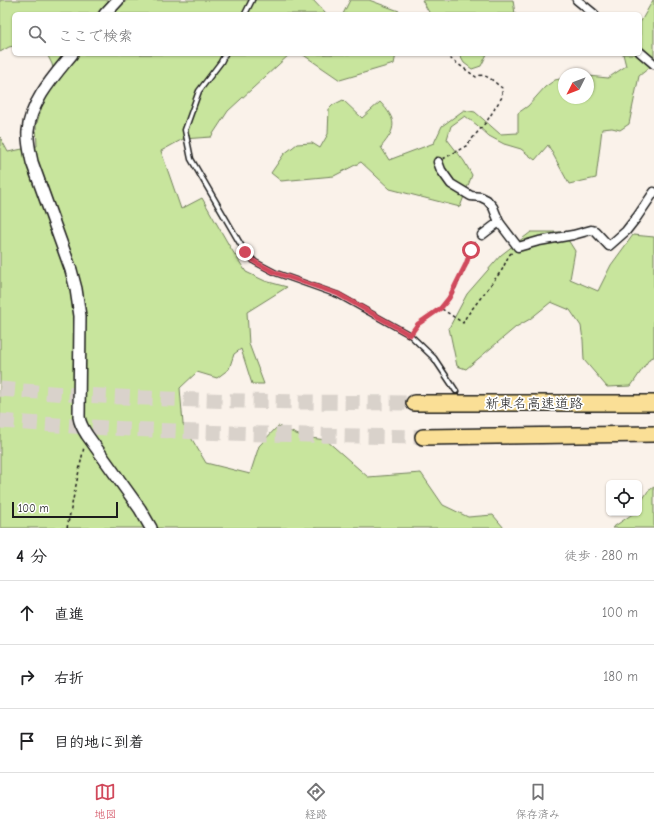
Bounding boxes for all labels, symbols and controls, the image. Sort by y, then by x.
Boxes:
search box [12,12,642,56]
icon: search [26,23,48,45]
text: ここで検索 [58,27,133,45]
north arrow [558,68,594,104]
route start [462,241,480,259]
route end [236,243,254,261]
street label: 新東名高速道路 [485,395,583,412]
map controls [606,480,642,516]
button: locate [606,480,642,516]
scale bar [12,500,118,519]
text: 100 m [18,502,49,515]
text: 4 分 [16,547,47,566]
text: 徒歩 · 280 m [565,548,638,563]
icon: ahead [16,602,38,624]
text: 直進 [54,605,84,623]
text: 100 m [602,605,638,620]
icon: right [16,666,38,688]
text: 右折 [54,669,84,687]
text: 180 m [603,669,638,684]
icon: arrive [16,730,38,752]
text: 目的地に到着 [54,733,144,751]
tab: 地図 [94,781,116,821]
tab: 経路 [305,781,327,821]
tab: 保存済み [516,781,560,821]

